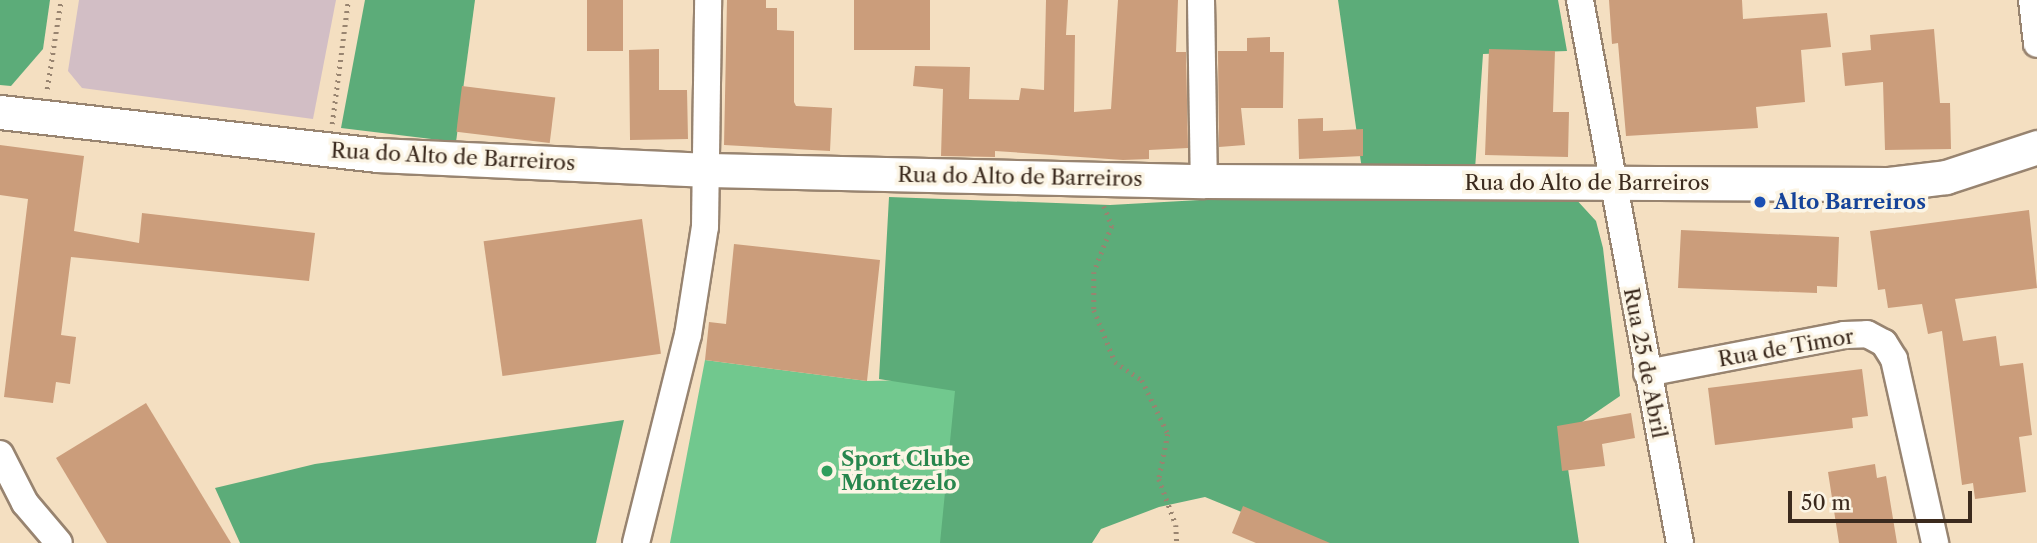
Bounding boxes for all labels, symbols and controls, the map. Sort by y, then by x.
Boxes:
street label: Rua do Alto de Barreiros [330,138,576,176]
street label: Rua do Alto de Barreiros [897,162,1143,192]
street label: Rua do Alto de Barreiros [1464,170,1710,196]
place label: Alto Barreiros [1774,189,1926,215]
marker: Alto Barreiros [1752,194,1768,210]
street label: Rua 25 de Abril [1618,285,1672,441]
street label: Rua de Timor [1716,324,1856,372]
place label: Sport Clube Montezelo [841,446,970,496]
marker: Sport Clube Montezelo [819,463,835,479]
scale bar [1792,476,1976,520]
text: 50 m [1801,490,1851,515]

